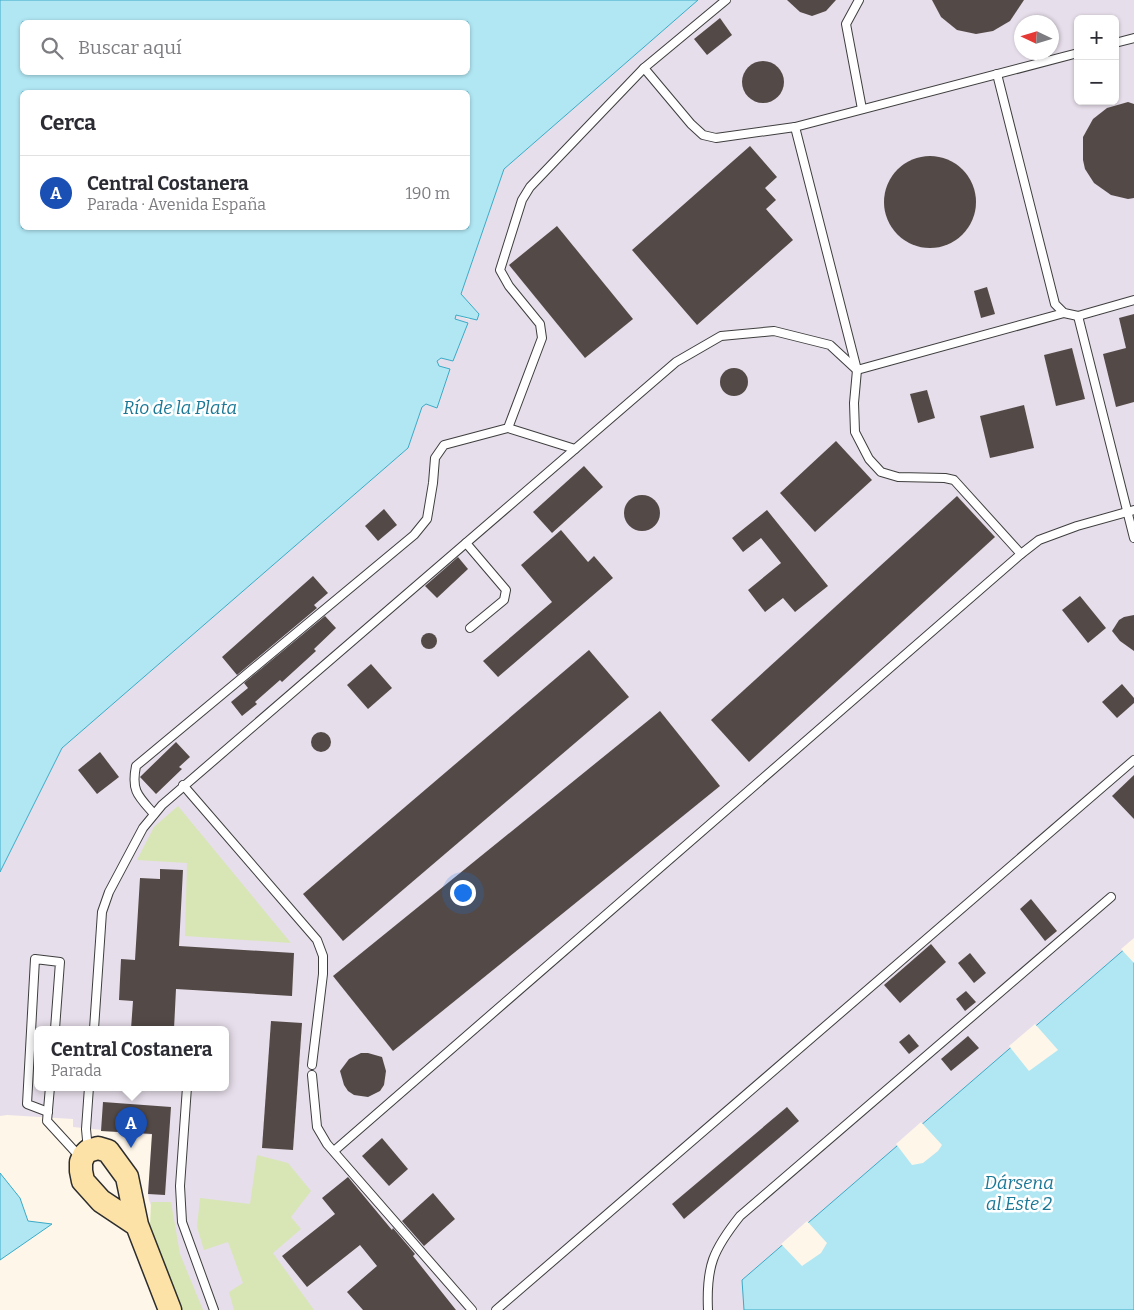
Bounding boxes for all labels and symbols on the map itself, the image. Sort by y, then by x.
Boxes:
north arrow [1014,15,1059,60]
water label: Río de la Plata [123,397,237,419]
your location [450,880,476,906]
pin: A [115,1107,147,1148]
water label: Dársena al Este 2 [984,1172,1054,1215]

